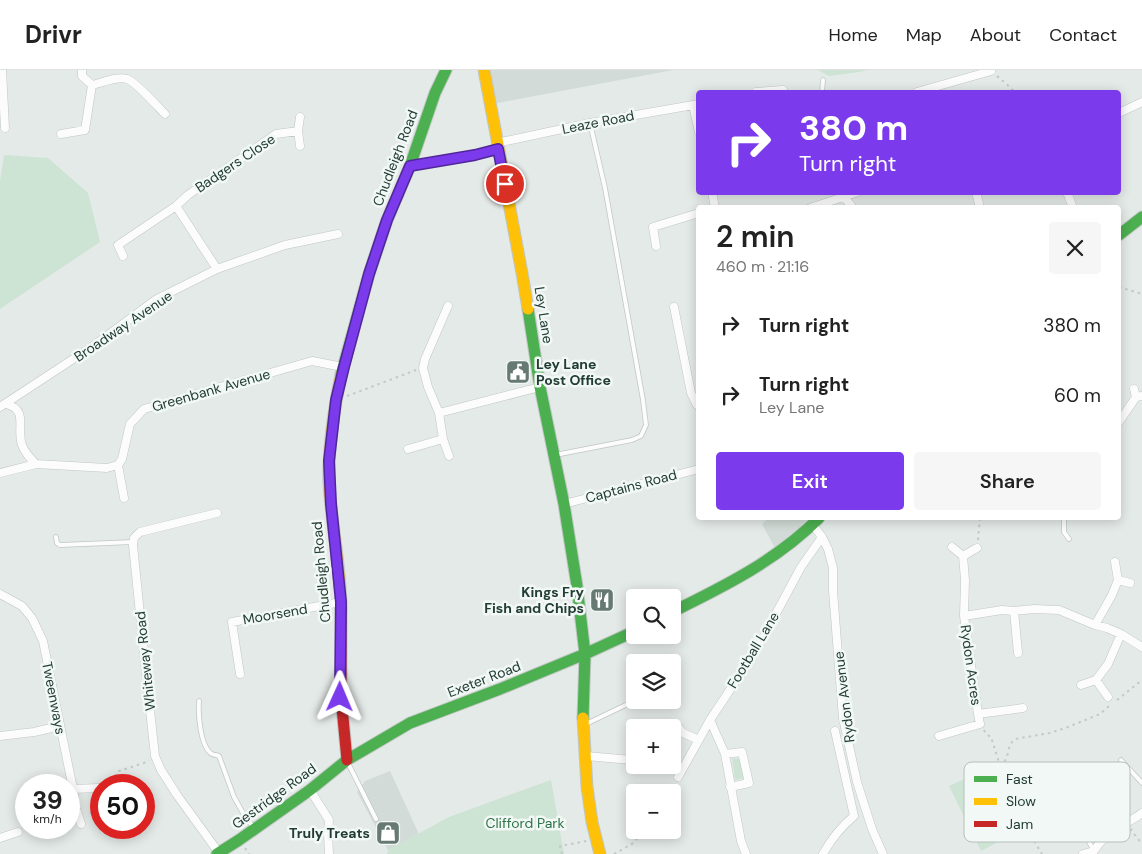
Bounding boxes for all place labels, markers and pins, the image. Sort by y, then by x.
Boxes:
pin [484,163,526,205]
place label: Ley Lane Post Office [536,355,611,389]
public building icon: Ley Lane Post Office [505,359,531,385]
place label: Kings Fry Fish and Chips [484,583,585,617]
restaurant icon: Kings Fry Fish and Chips [589,587,615,613]
shop icon: Truly Treats [375,820,401,846]
place label: Truly Treats [289,824,370,842]

